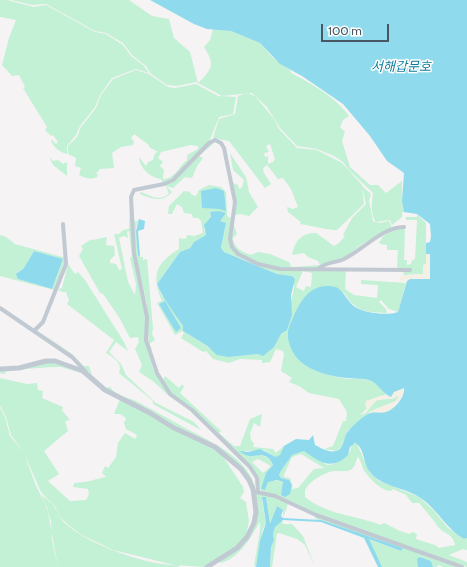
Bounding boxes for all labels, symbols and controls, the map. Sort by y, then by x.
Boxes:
scale bar [323,16,391,42]
text: 100 m [328,23,362,38]
water label: 서해갑문호 [371,59,431,75]

